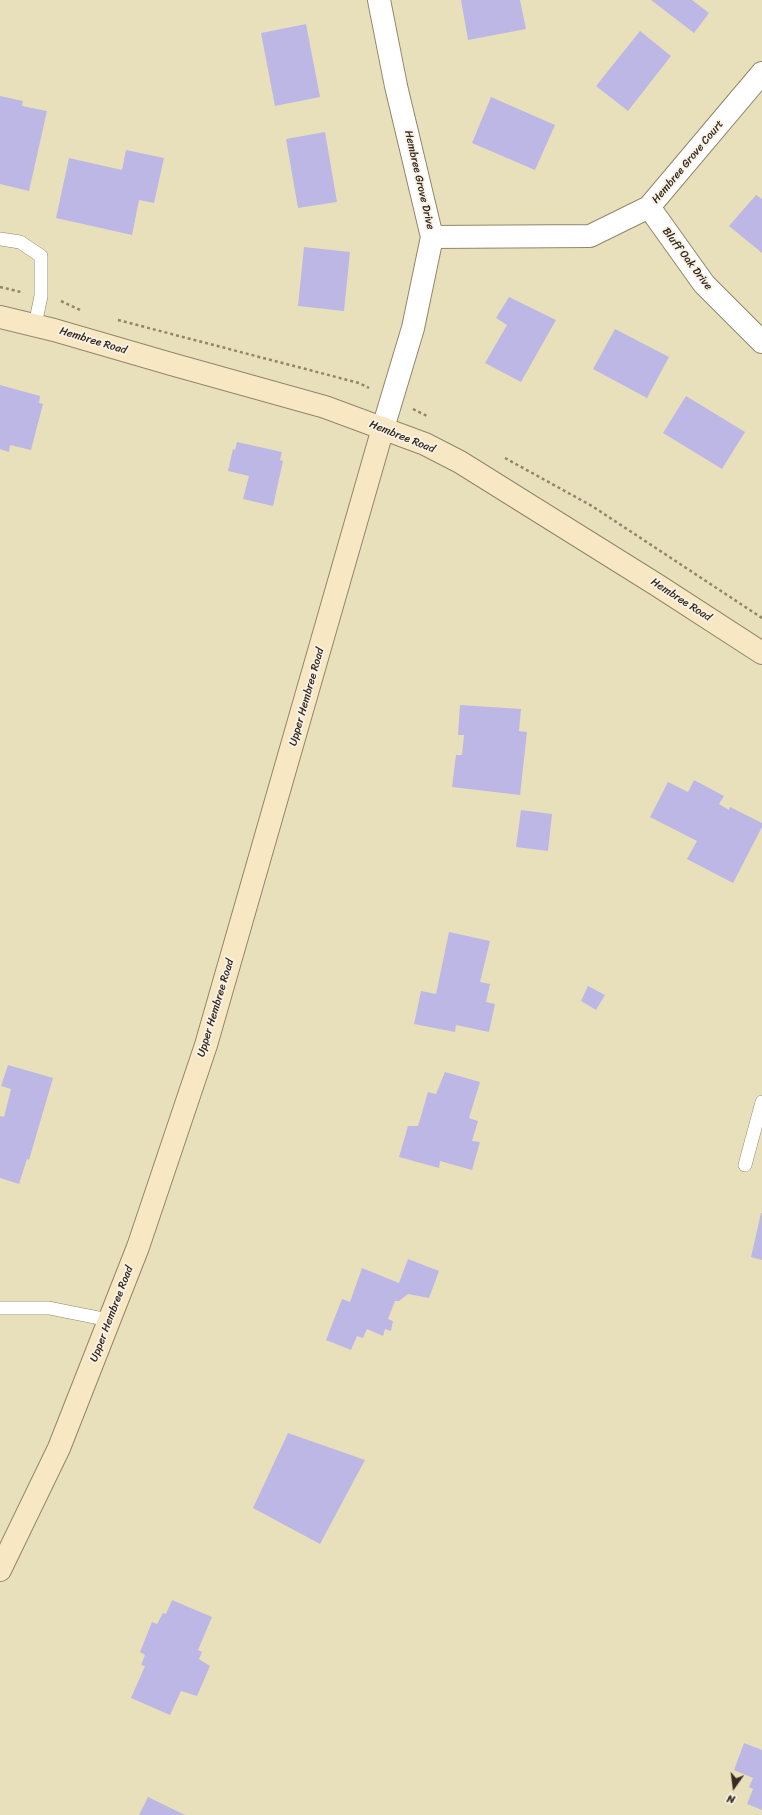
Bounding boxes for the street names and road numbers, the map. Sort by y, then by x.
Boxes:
street label: Hembree Grove Court [649,118,727,206]
street label: Hembree Grove Drive [401,129,437,231]
street label: Bluff Oak Drive [659,225,715,293]
street label: Hembree Road [58,325,128,357]
street label: Hembree Road [367,418,437,456]
street label: Hembree Road [648,575,714,625]
street label: Upper Hembree Road [287,646,327,748]
street label: Upper Hembree Road [195,957,237,1059]
street label: Upper Hembree Road [88,1264,136,1364]

